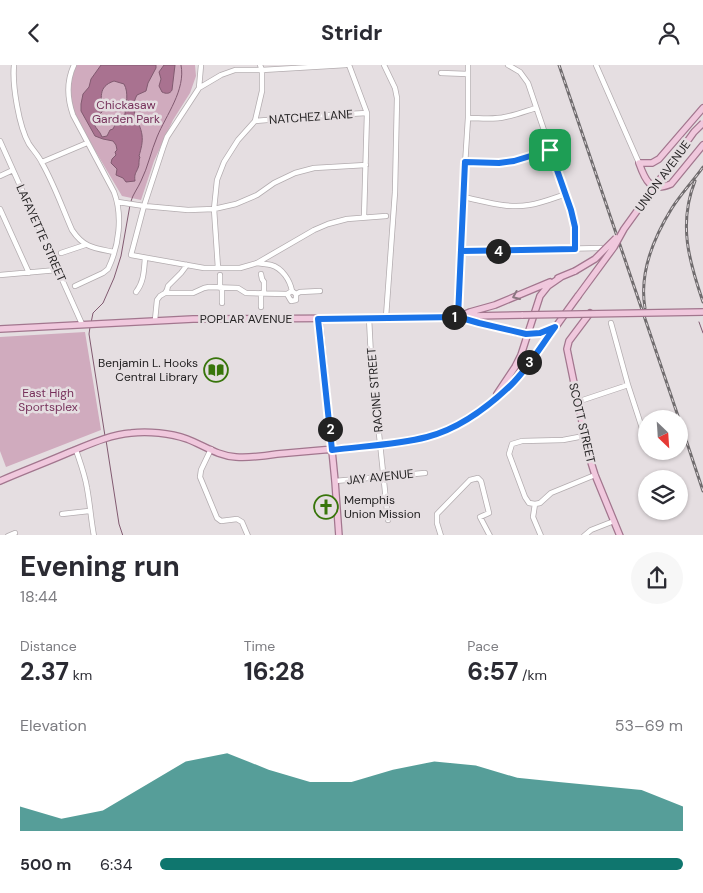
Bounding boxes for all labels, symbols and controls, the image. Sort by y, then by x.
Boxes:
text: Stridr [321,18,382,47]
icon: back [20,19,48,47]
icon: person [655,19,683,47]
park label: Chickasaw Garden Park [92,97,160,127]
street label: NATCHEZ LANE [268,106,354,128]
pin [529,129,571,171]
icon: arrive [536,136,564,164]
street label: UNION AVENUE [632,137,694,215]
street label: LAFAYETTE STREET [12,182,70,284]
pin: 4 [486,239,510,263]
text: 4 [494,242,503,260]
one-way arrow [512,290,521,301]
pin: 1 [442,305,466,329]
text: 1 [452,308,457,326]
street label: POPLAR AVENUE [200,311,292,327]
street label: RACINE STREET [363,347,387,433]
pin: 3 [516,349,542,375]
text: 3 [525,353,534,371]
place label: Benjamin L. Hooks Central Library [98,355,198,385]
library icon: Benjamin L. Hooks Central Library [203,357,229,383]
street label: SCOTT STREET [565,381,599,465]
park label: East High Sportsplex [18,385,78,415]
north arrow [638,410,688,460]
map controls [638,410,688,520]
pin: 2 [318,417,342,441]
text: 2 [326,420,335,438]
street label: JAY AVENUE [346,465,415,488]
button: layers [638,470,688,520]
place label: Memphis Union Mission [344,492,421,522]
church icon: Memphis Union Mission [313,494,339,520]
text: Evening run [20,548,180,585]
button: share [631,552,683,604]
text: 18:44 [20,586,57,607]
text: Distance [20,637,77,655]
text: Time [244,637,275,655]
text: Pace [467,637,499,655]
text: 2.37 [20,655,69,688]
text: 16:28 [244,655,305,688]
text: 6:57 [467,655,518,688]
text: km [69,666,92,684]
text: /km [518,666,547,684]
text: Elevation [20,715,87,736]
text: 53–69 m [615,715,683,736]
text: 500 m [20,854,71,875]
text: 6:34 [100,854,132,875]

